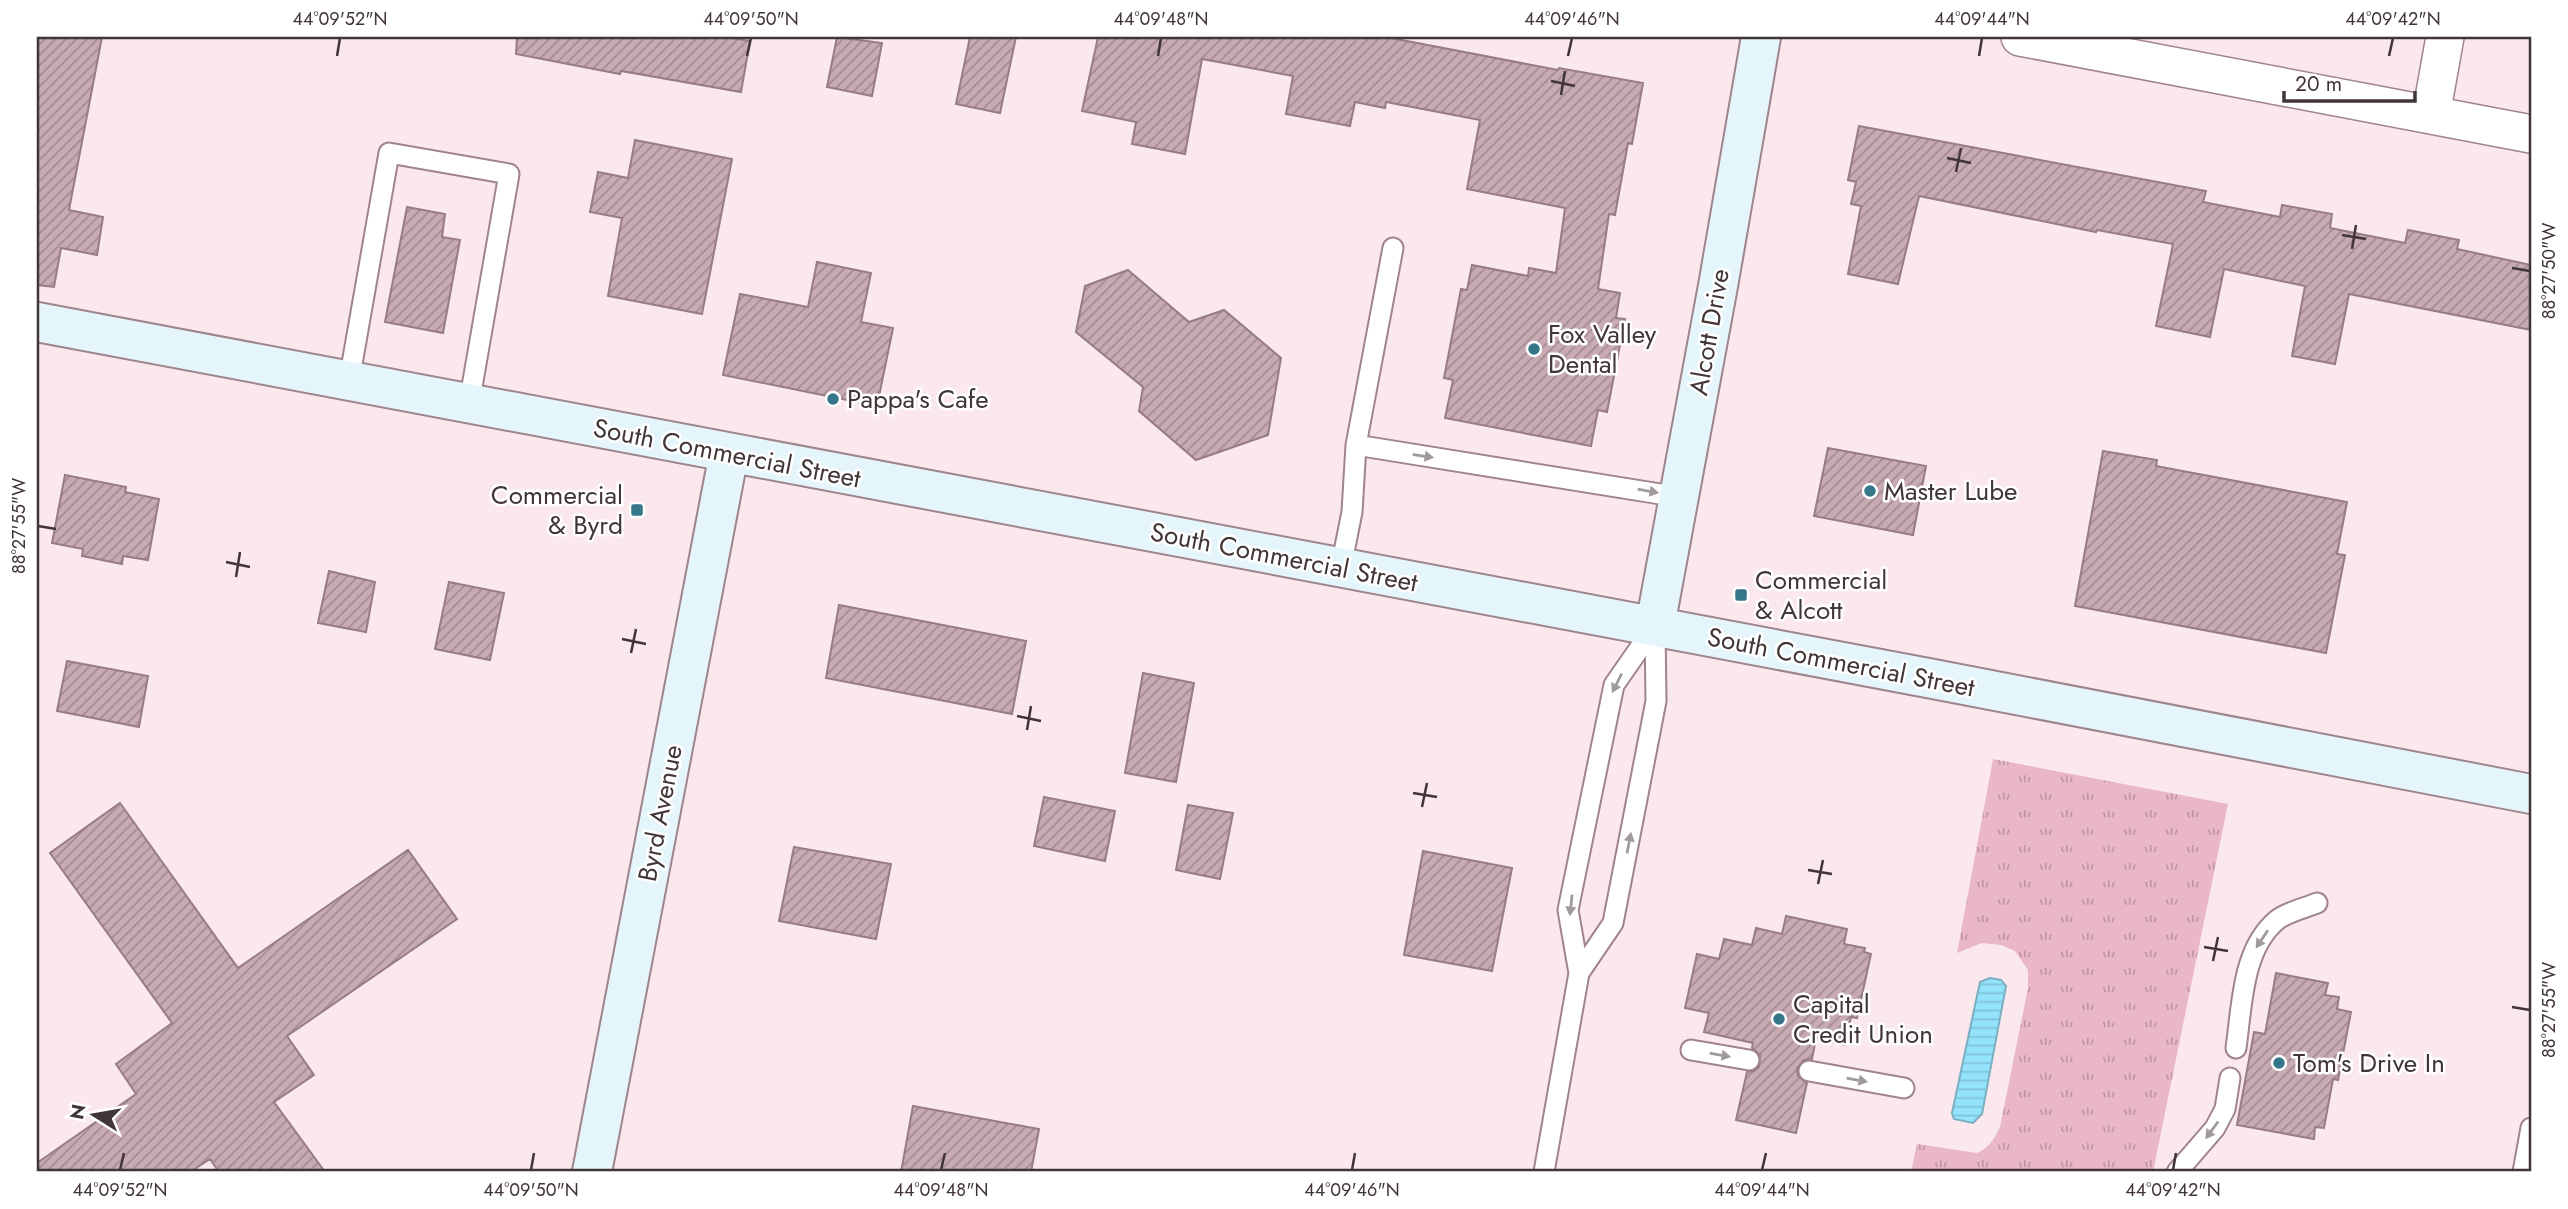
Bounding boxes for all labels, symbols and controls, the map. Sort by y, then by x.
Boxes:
text: 44°09'52"N [292,6,388,32]
text: 44°09'50"N [703,6,799,32]
text: 44°09'48"N [1114,6,1208,32]
text: 44°09'46"N [1524,6,1620,32]
text: 44°09'44"N [1934,6,2030,32]
text: 44°09'42"N [2345,6,2441,32]
scale bar [2284,60,2416,104]
text: 20 m [2295,69,2342,99]
text: 88°27'50"W [2536,223,2562,319]
street label: Alcott Drive [1679,266,1739,398]
place label: Fox Valley Dental [1548,315,1657,383]
marker: Fox Valley Dental [1526,341,1542,357]
place label: Pappa's Cafe [847,380,989,418]
marker: Pappa's Cafe [825,391,841,407]
street label: South Commercial Street [590,408,865,498]
one-way arrow [1412,451,1434,462]
place label: Master Lube [1884,472,2017,510]
place label: Commercial & Byrd [491,476,623,544]
text: 88°27'55"W [6,478,32,574]
marker: Master Lube [1862,483,1878,499]
one-way arrow [1637,486,1659,497]
marker: Commercial & Byrd [629,502,645,518]
street label: South Commercial Street [1147,512,1422,602]
place label: Commercial & Alcott [1755,561,1887,629]
marker: Commercial & Alcott [1733,587,1749,603]
street label: South Commercial Street [1704,617,1979,707]
one-way arrow [1612,673,1623,693]
street label: Byrd Avenue [628,741,692,885]
one-way arrow [1623,832,1634,854]
one-way arrow [1565,894,1576,916]
one-way arrow [2256,929,2269,949]
text: 88°27'55"W [2536,962,2562,1058]
place label: Capital Credit Union [1793,985,1933,1053]
marker: Capital Credit Union [1771,1011,1787,1027]
place label: Tom's Drive In [2293,1044,2445,1082]
one-way arrow [1709,1050,1731,1061]
marker: Tom's Drive In [2271,1055,2287,1071]
one-way arrow [1846,1075,1868,1086]
north arrow [60,1080,130,1150]
text: N [63,1102,92,1122]
one-way arrow [2206,1121,2220,1139]
text: 44°09'52"N [72,1177,168,1203]
text: 44°09'50"N [483,1177,579,1203]
text: 44°09'48"N [894,1177,988,1203]
text: 44°09'46"N [1304,1177,1400,1203]
text: 44°09'44"N [1714,1177,1810,1203]
text: 44°09'42"N [2125,1177,2221,1203]

